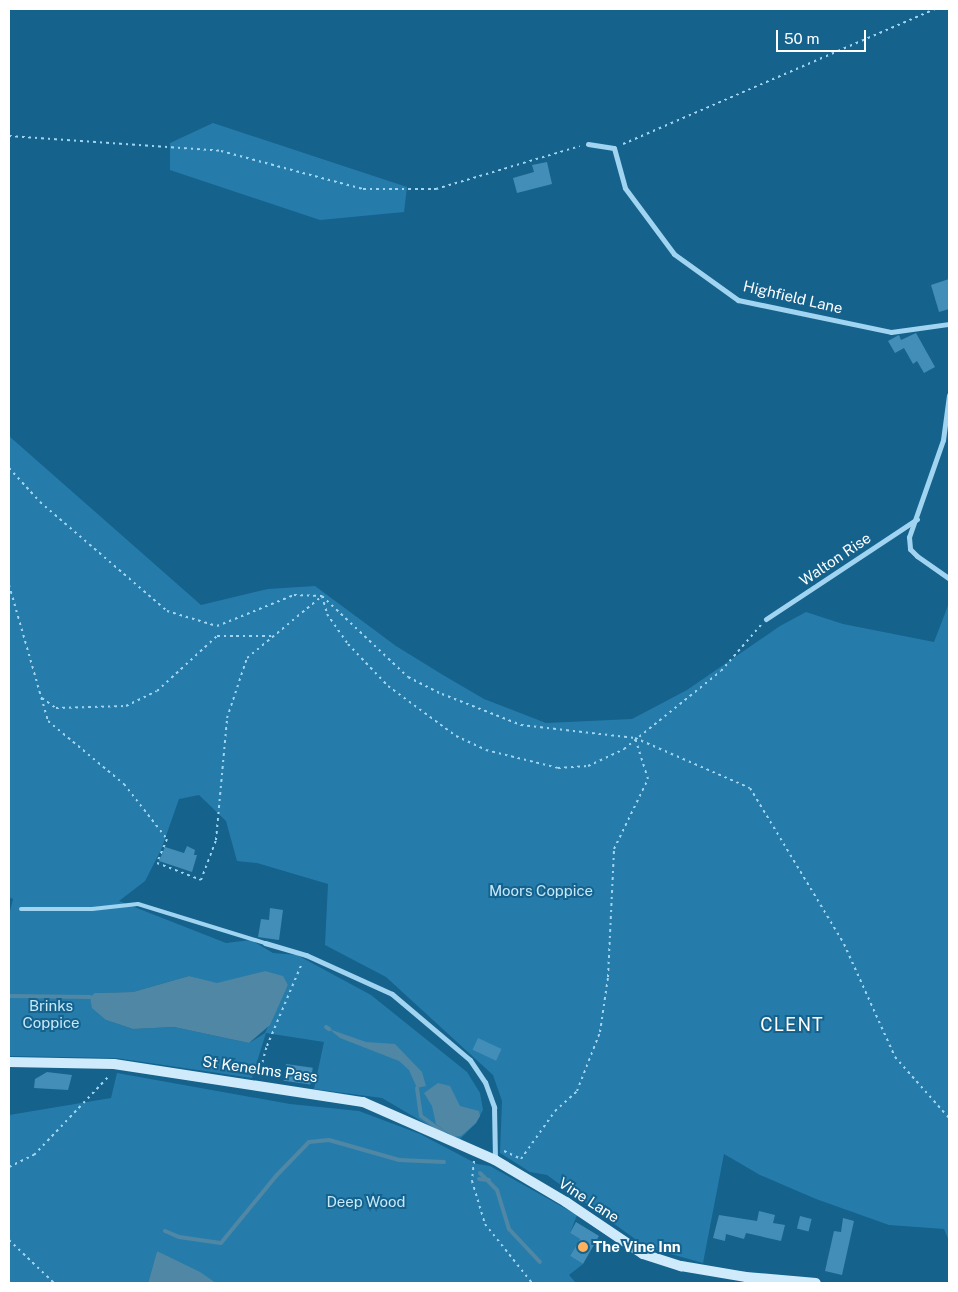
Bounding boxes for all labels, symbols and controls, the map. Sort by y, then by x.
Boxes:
scale bar [778,20,868,52]
text: 50 m [784,30,819,47]
street label: Highfield Lane [741,277,845,317]
street label: Walton Rise [796,529,874,589]
park label: Moors Coppice [489,882,593,900]
park label: Brinks Coppice [23,996,79,1031]
district label: CLENT [760,1014,824,1036]
street label: St Kenelms Pass [201,1052,319,1086]
street label: Vine Lane [555,1174,623,1226]
park label: Deep Wood [326,1193,406,1211]
place label: The Vine Inn [593,1238,681,1256]
marker: The Vine Inn [577,1241,589,1253]

